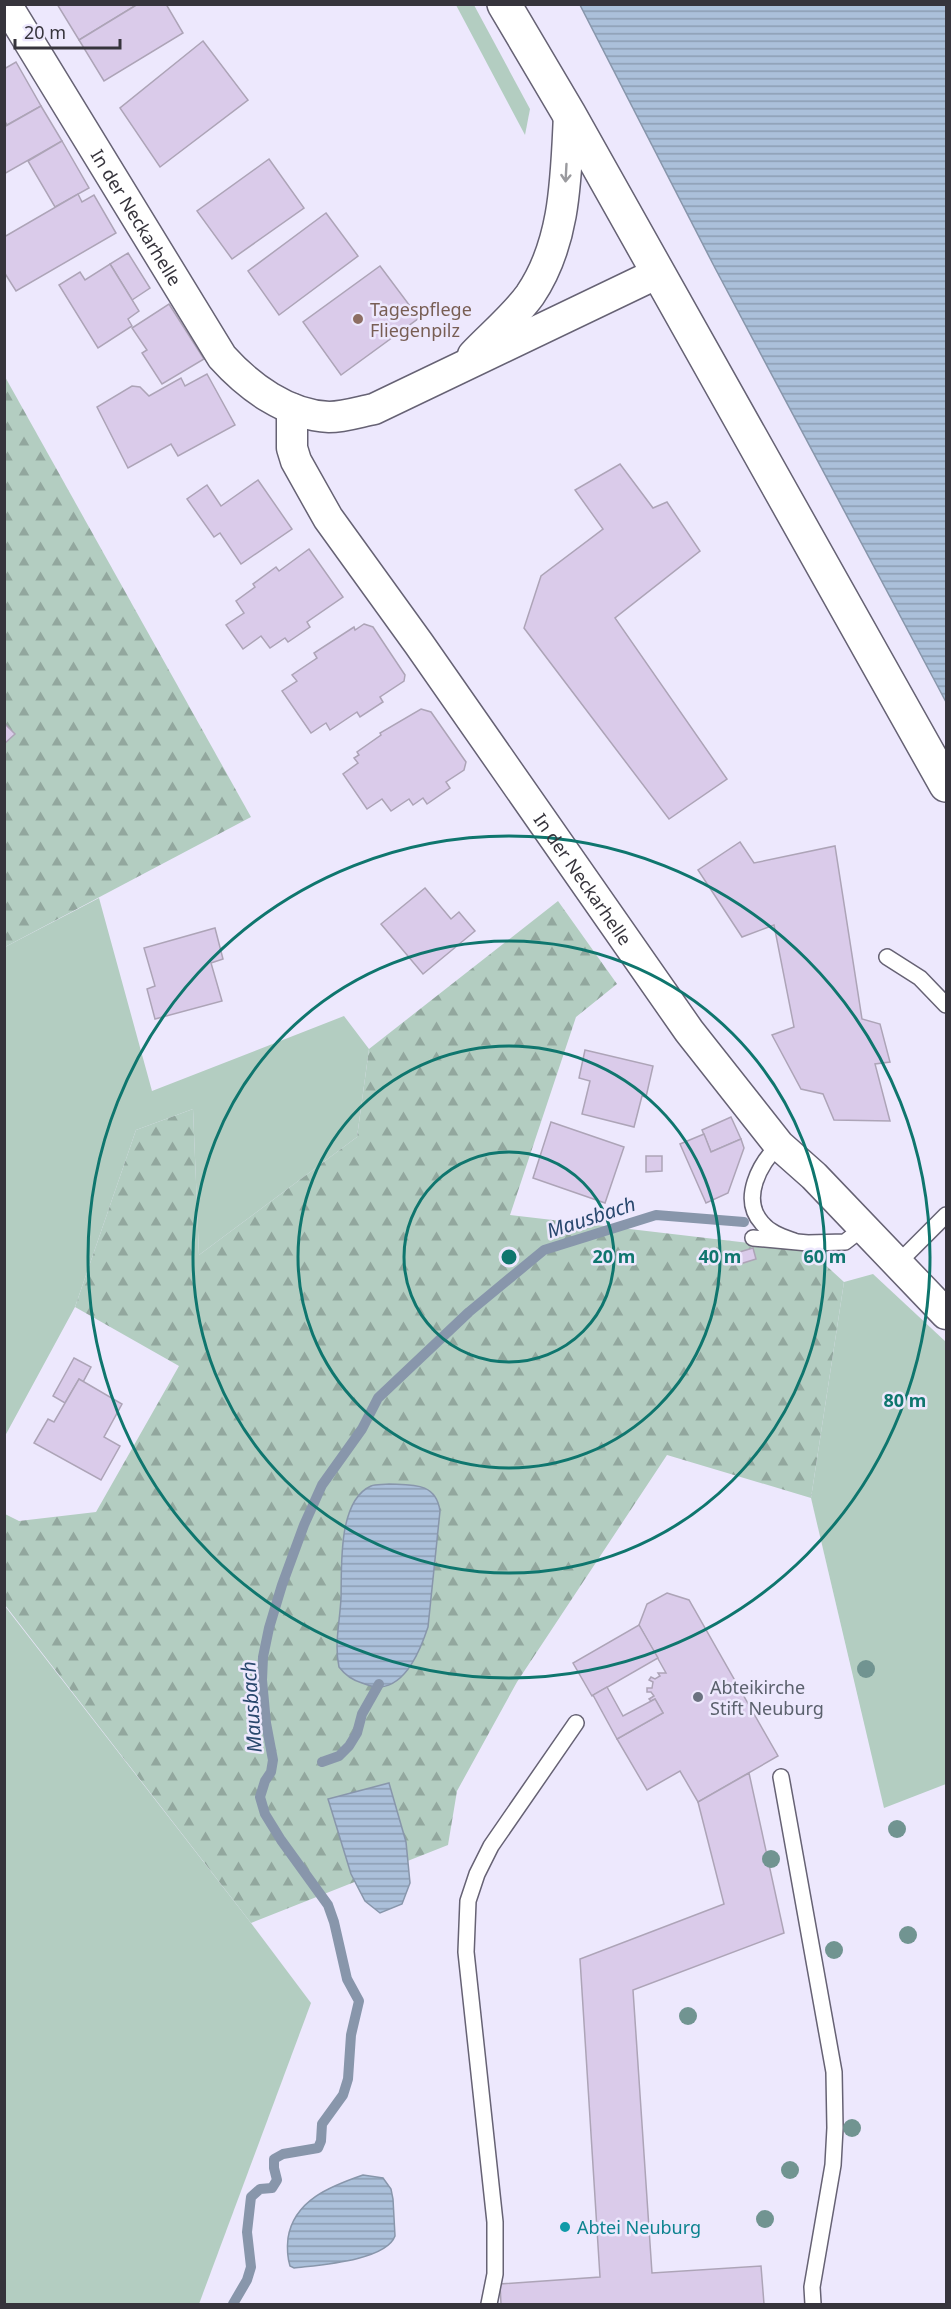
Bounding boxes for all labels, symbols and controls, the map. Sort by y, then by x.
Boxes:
scale bar [15,12,120,50]
text: 20 m [24,20,66,44]
street label: In der Neckarhelle [86,145,187,290]
one-way arrow [560,162,571,182]
place label: Tagespflege Fliegenpilz [370,297,472,342]
marker: Tagespflege Fliegenpilz [351,312,365,326]
street label: In der Neckarhelle [529,808,637,950]
water label: Mausbach [543,1190,639,1244]
text: 20 m [593,1244,635,1268]
text: 40 m [699,1244,741,1268]
text: 60 m [804,1244,846,1268]
centre of rings [499,1247,519,1267]
text: 80 m [884,1388,926,1412]
water label: Mausbach [234,1660,268,1754]
place label: Abteikirche Stift Neuburg [710,1675,824,1720]
marker: Abteikirche Stift Neuburg [691,1690,705,1704]
place label: Abtei Neuburg [577,2215,701,2239]
marker: Abtei Neuburg [558,2220,572,2234]

